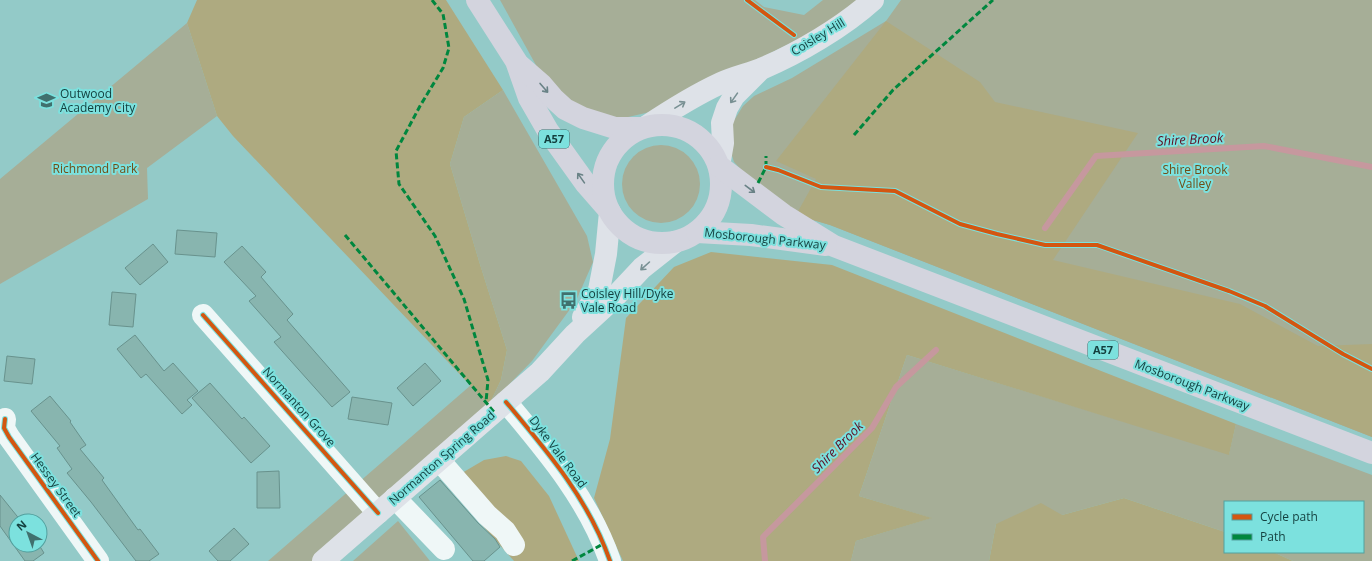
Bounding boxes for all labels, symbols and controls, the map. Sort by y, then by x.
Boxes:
street label: Coisley Hill [787,14,848,59]
one-way arrow [539,83,549,93]
place label: Outwood Academy City [60,85,136,116]
school or university icon: Outwood Academy City [37,91,57,111]
one-way arrow [730,92,738,103]
one-way arrow [674,100,686,108]
water label: Shire Brook [1156,128,1224,150]
road number: A57 [539,130,569,148]
park label: Richmond Park [53,160,138,177]
park label: Shire Brook Valley [1162,161,1228,192]
one-way arrow [577,173,585,184]
one-way arrow [745,185,756,193]
street label: Mosborough Parkway [704,224,828,253]
one-way arrow [640,262,650,271]
place label: Coisley Hill/Dyke Vale Road [581,285,674,316]
bus stop icon: Coisley Hill/Dyke Vale Road [558,291,578,311]
road number: A57 [1088,341,1118,359]
street label: Mosborough Parkway [1132,355,1253,415]
street label: Normanton Grove [259,363,340,450]
street label: Normanton Spring Road [385,407,498,509]
street label: Dyke Vale Road [526,412,591,491]
water label: Shire Brook [807,417,867,477]
street label: Hessey Street [27,449,86,521]
legend [1224,501,1364,553]
text: Cycle path [1260,508,1318,525]
north arrow [8,513,48,553]
text: N [13,516,29,534]
text: Path [1260,528,1286,545]

